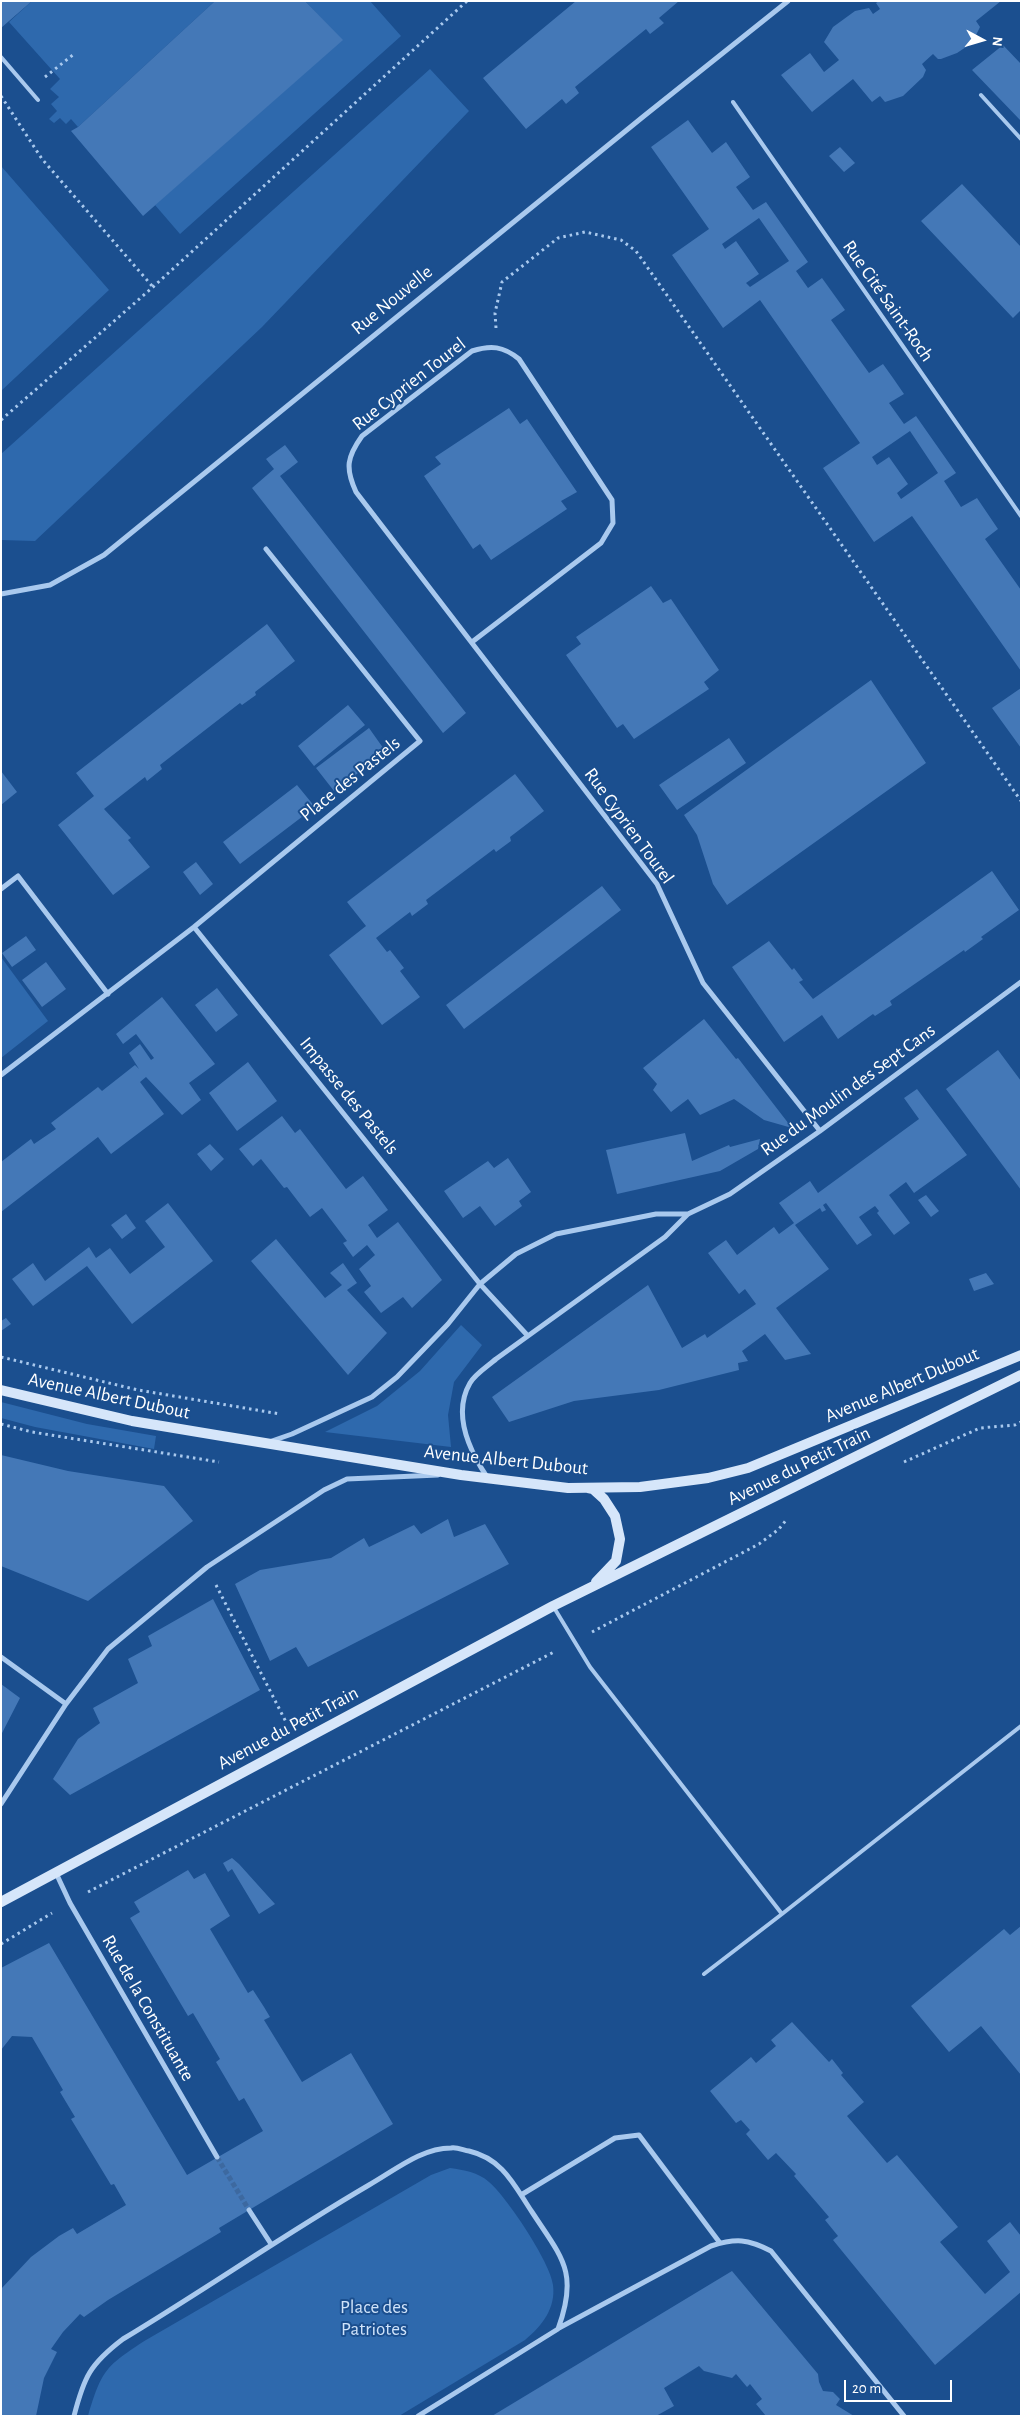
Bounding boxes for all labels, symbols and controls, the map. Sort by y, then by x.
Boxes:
north arrow [957,15,1007,65]
text: N [989,36,1004,47]
street label: Rue Cité Saint-Roch [838,236,938,366]
street label: Rue Nouvelle [347,260,437,340]
street label: Rue Cyprien Tourel [348,333,470,435]
street label: Place des Pastels [295,732,405,826]
street label: Rue Cyprien Tourel [579,764,679,888]
street label: Rue du Moulin des Sept Cans [756,1019,940,1161]
street label: Impasse des Pastels [295,1033,403,1159]
street label: Avenue Albert Dubout [822,1342,982,1428]
street label: Avenue Albert Dubout [26,1368,192,1424]
street label: Avenue du Petit Train [724,1422,874,1510]
street label: Avenue Albert Dubout [423,1440,589,1480]
street label: Avenue du Petit Train [214,1681,362,1775]
street label: Rue de la Constituante [97,1931,199,2085]
park label: Place des Patriotes [340,2296,408,2340]
scale bar [847,2370,954,2402]
text: 20 m [852,2381,881,2396]

